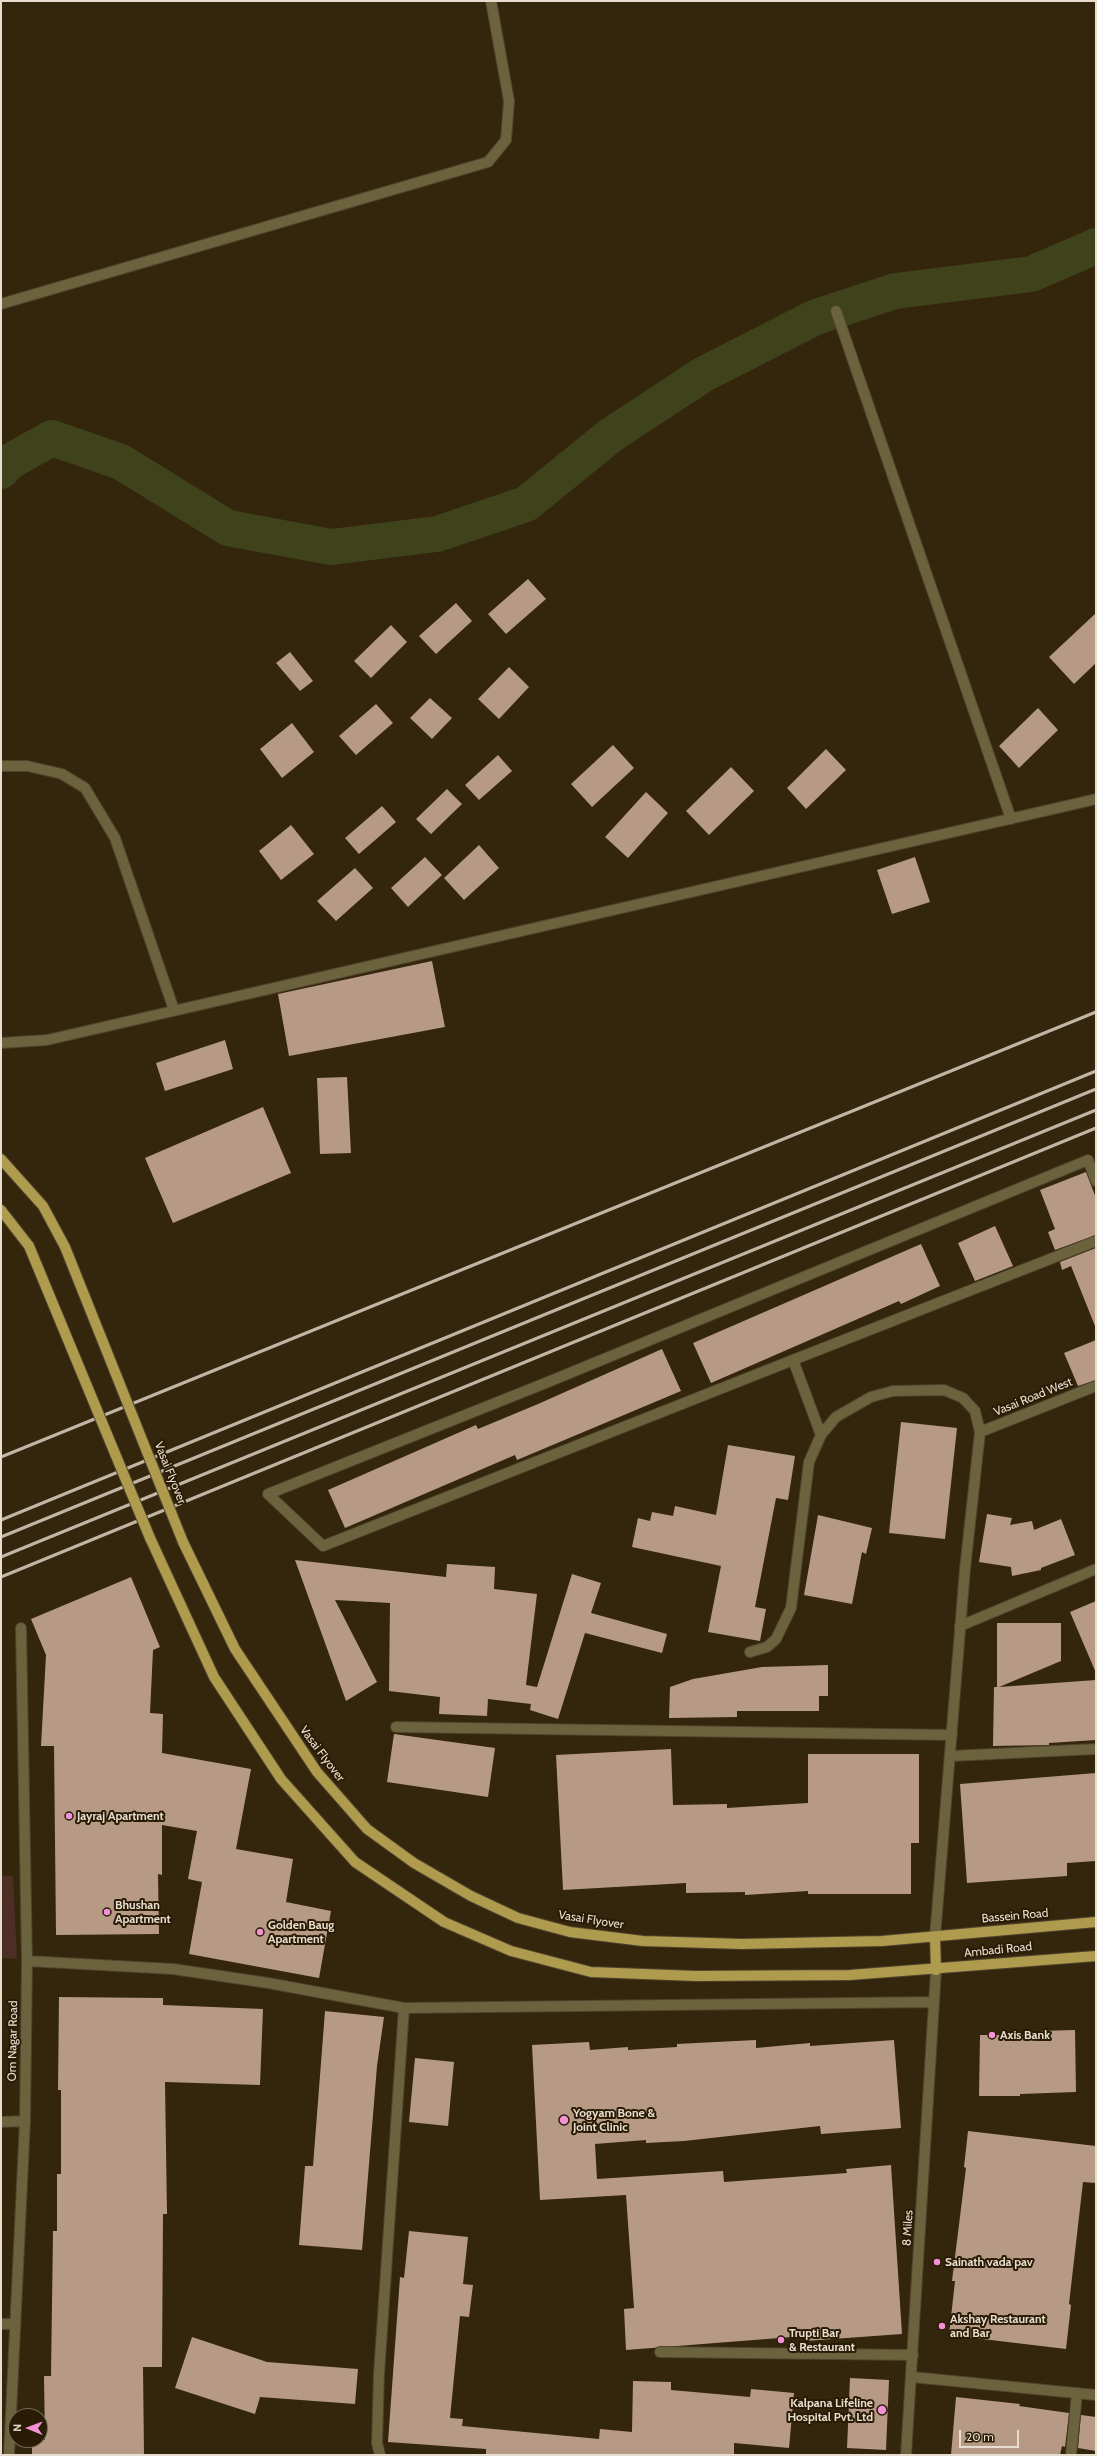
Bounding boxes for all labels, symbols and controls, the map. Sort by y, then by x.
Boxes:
street label: Vasai Road West [992,1375,1074,1419]
street label: Vasai Flyover [151,1440,189,1506]
street label: Vasai Flyover [296,1723,348,1785]
place label: Jayraj Apartment [77,1809,164,1823]
marker: Jayraj Apartment [64,1811,74,1821]
place label: Bhushan Apartment [115,1898,171,1926]
street label: Bassein Road [981,1906,1049,1926]
marker: Bhushan Apartment [102,1907,112,1917]
street label: Vasai Flyover [557,1908,625,1932]
place label: Golden Baug Apartment [268,1918,334,1946]
marker: Golden Baug Apartment [255,1927,265,1937]
street label: Ambadi Road [963,1939,1033,1961]
street label: Om Nagar Road [5,2001,21,2081]
place label: Axis Bank [1000,2028,1050,2042]
marker: Axis Bank [987,2030,997,2040]
place label: Yogyam Bone & Joint Clinic [573,2106,655,2134]
marker: Yogyam Bone & Joint Clinic [558,2114,570,2126]
street label: 8 Miles [900,2210,916,2246]
place label: Sainath vada pav [945,2255,1033,2269]
marker: Sainath vada pav [932,2257,942,2267]
place label: Akshay Restaurant and Bar [950,2312,1046,2340]
marker: Akshay Restaurant and Bar [937,2321,947,2331]
place label: Trupti Bar & Restaurant [789,2326,855,2354]
marker: Trupti Bar & Restaurant [776,2335,786,2345]
place label: Kalpana Lifeline Hospital Pvt. Ltd [787,2396,873,2424]
marker: Kalpana Lifeline Hospital Pvt. Ltd [876,2404,888,2416]
north arrow [8,2408,48,2448]
scale bar [961,2422,1021,2448]
text: N [10,2424,24,2432]
text: 20 m [966,2429,994,2444]

